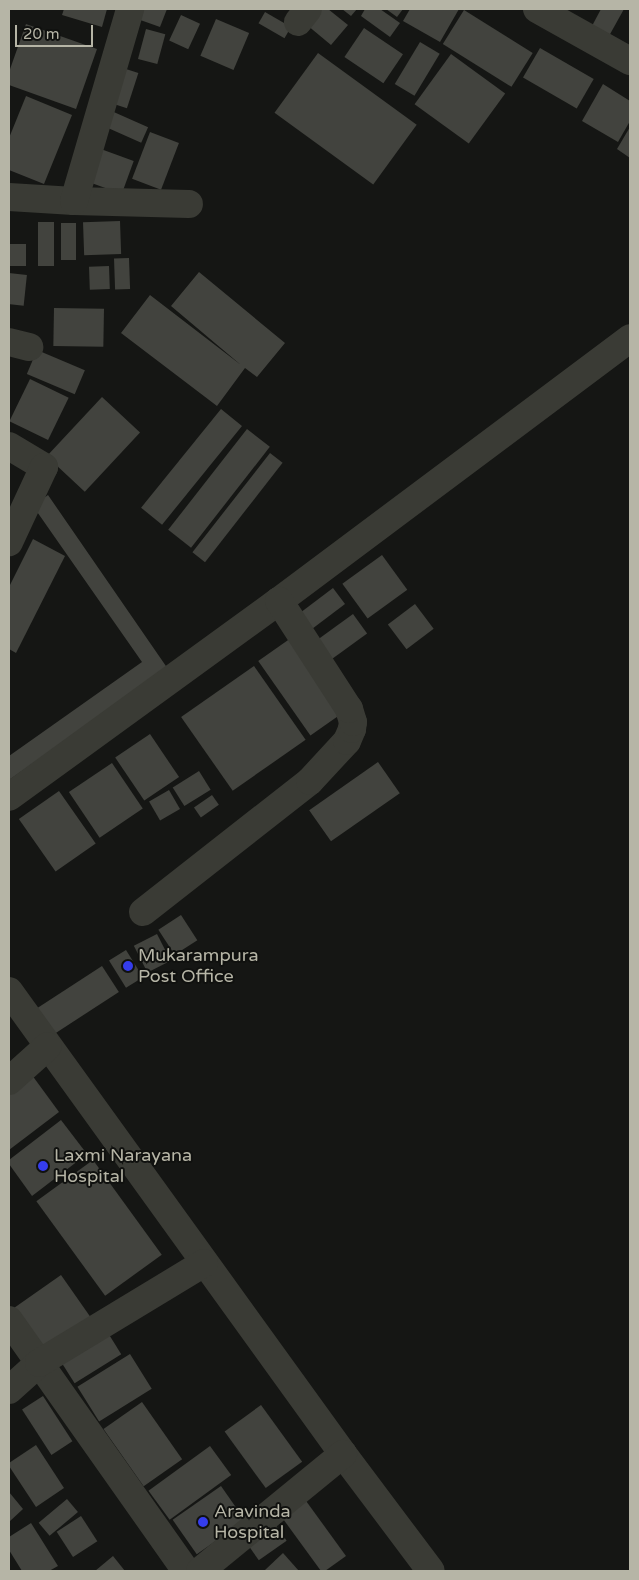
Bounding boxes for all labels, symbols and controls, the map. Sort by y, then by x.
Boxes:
scale bar [18,15,95,47]
text: 20 m [23,25,60,43]
place label: Mukarampura Post Office [138,945,259,988]
marker: Mukarampura Post Office [122,960,134,972]
place label: Laxmi Narayana Hospital [54,1145,192,1188]
marker: Laxmi Narayana Hospital [36,1159,50,1173]
place label: Aravinda Hospital [214,1501,291,1544]
marker: Aravinda Hospital [196,1515,210,1529]

